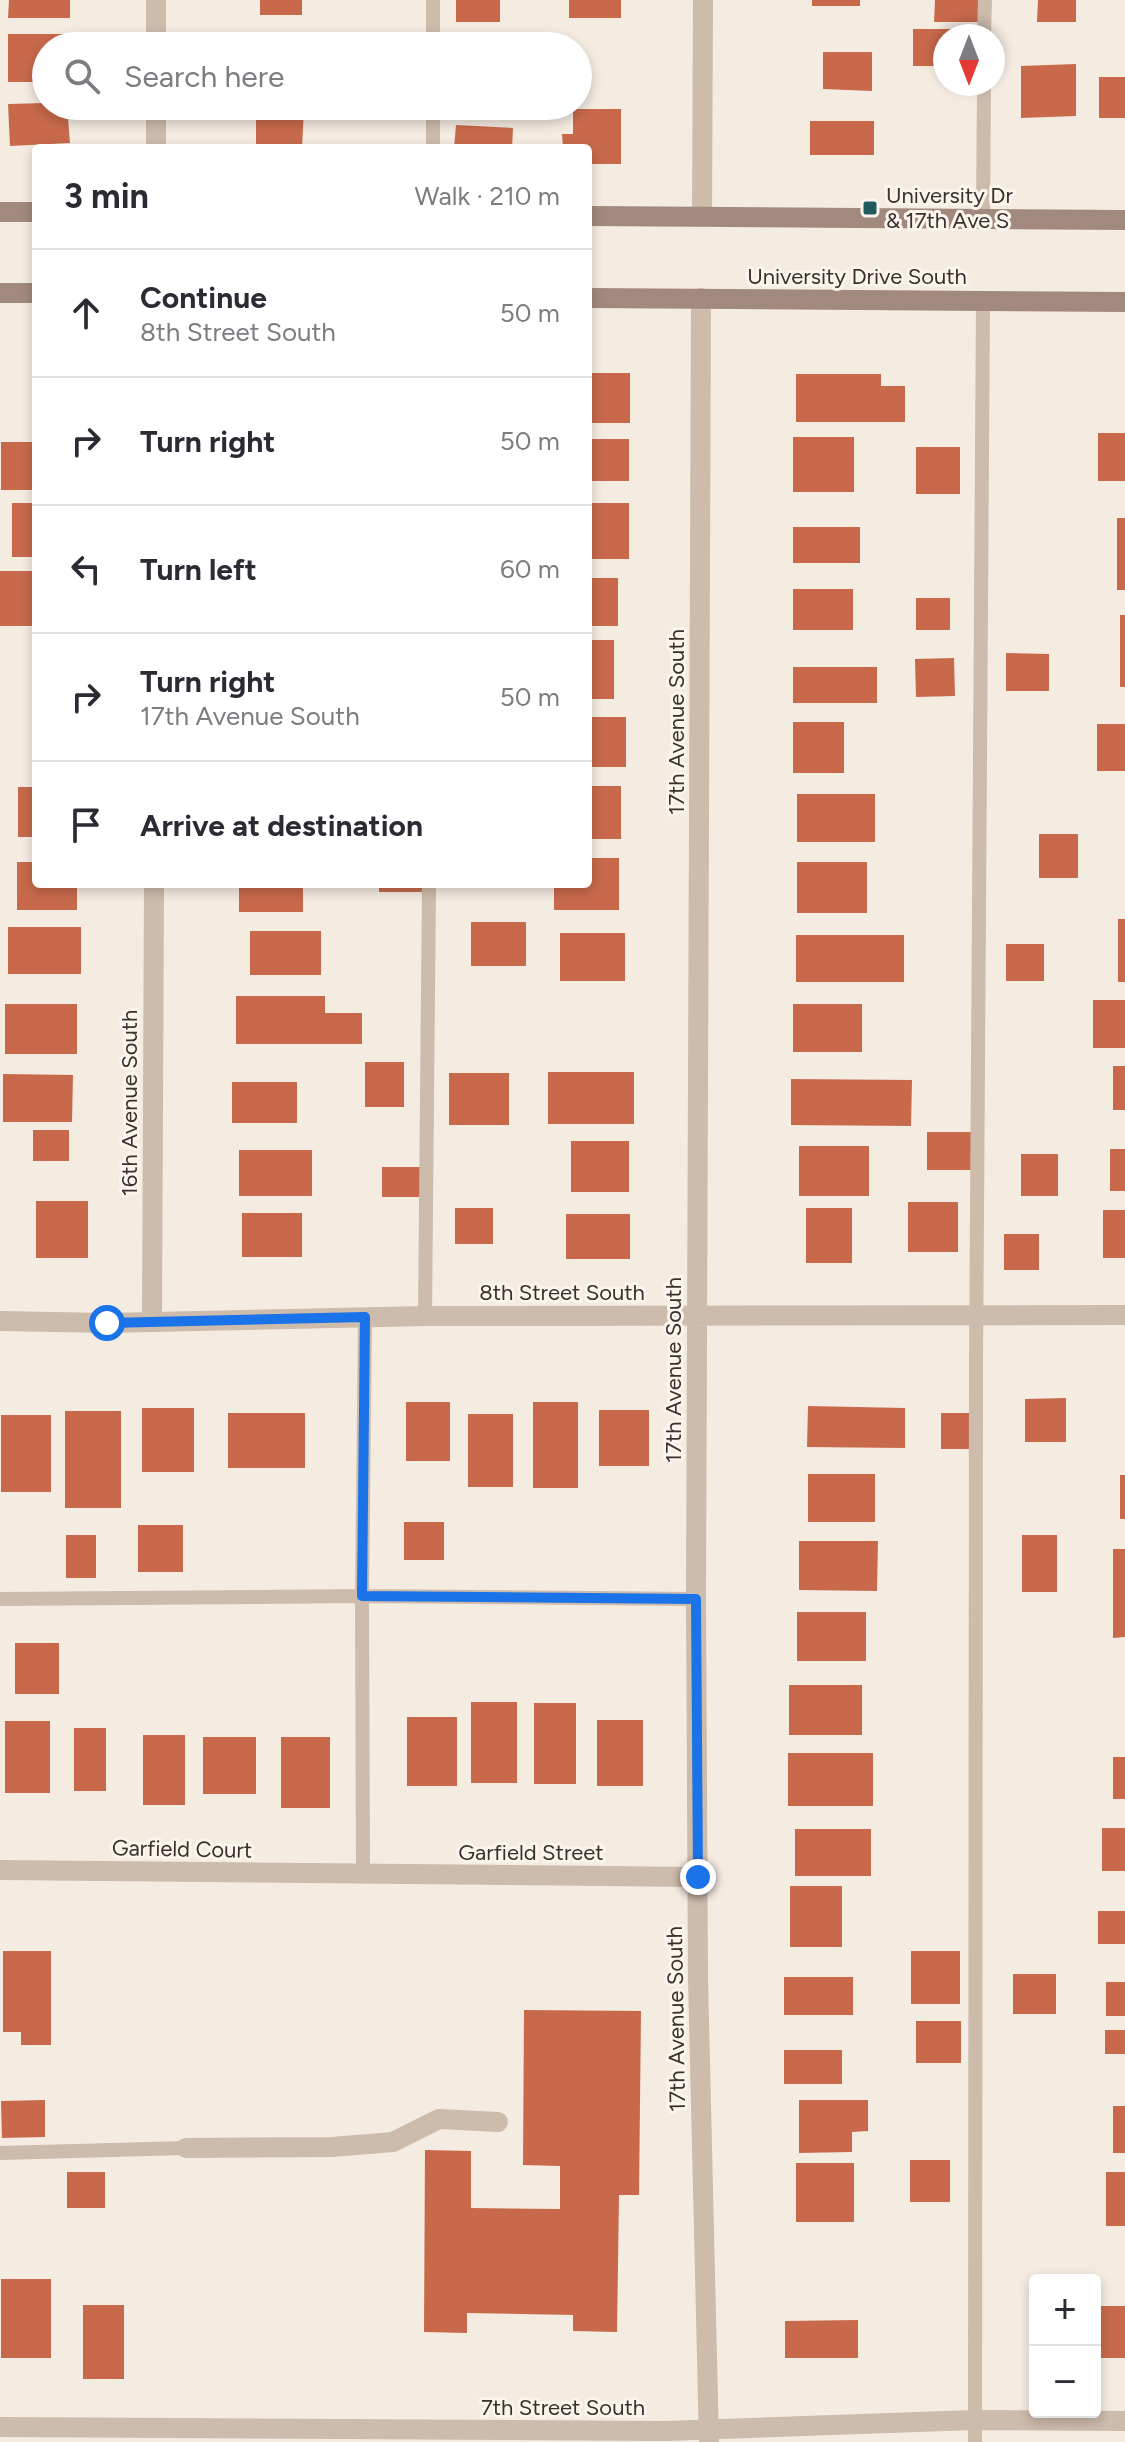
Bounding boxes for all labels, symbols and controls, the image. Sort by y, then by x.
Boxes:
north arrow [933,24,1005,96]
search box [32,32,592,120]
icon: search [60,54,104,98]
text: Search here [124,58,284,95]
text: 3 min [64,176,149,217]
text: Walk · 210 m [415,180,560,212]
place label: University Dr & 17th Ave S [886,182,1013,234]
marker: University Dr & 17th Ave S [861,199,879,217]
street label: University Drive South [747,263,967,290]
text: Continue [140,279,267,316]
icon: ahead [64,291,108,335]
text: 50 m [500,297,560,329]
text: 8th Street South [140,316,336,348]
icon: right [64,419,108,463]
text: Turn right [140,423,275,460]
text: 50 m [500,425,560,457]
icon: left [64,547,108,591]
text: Turn left [140,551,257,588]
text: 60 m [500,553,560,585]
street label: 17th Avenue South [663,629,690,815]
text: Turn right [140,663,275,700]
icon: right [64,675,108,719]
text: 50 m [500,681,560,713]
text: 17th Avenue South [140,700,360,732]
icon: arrive [64,803,108,847]
text: Arrive at destination [140,807,423,844]
street label: 16th Avenue South [116,1010,143,1196]
street label: 17th Avenue South [660,1277,687,1463]
street label: 8th Street South [479,1279,645,1306]
route start [89,1305,125,1341]
street label: Garfield Court [112,1834,252,1864]
street label: Garfield Street [458,1839,604,1866]
route end [680,1859,716,1895]
street label: 17th Avenue South [661,1926,691,2112]
map controls [1029,2274,1101,2418]
button: + [1029,2274,1101,2346]
button: − [1029,2346,1101,2418]
street label: 7th Street South [481,2394,645,2421]

